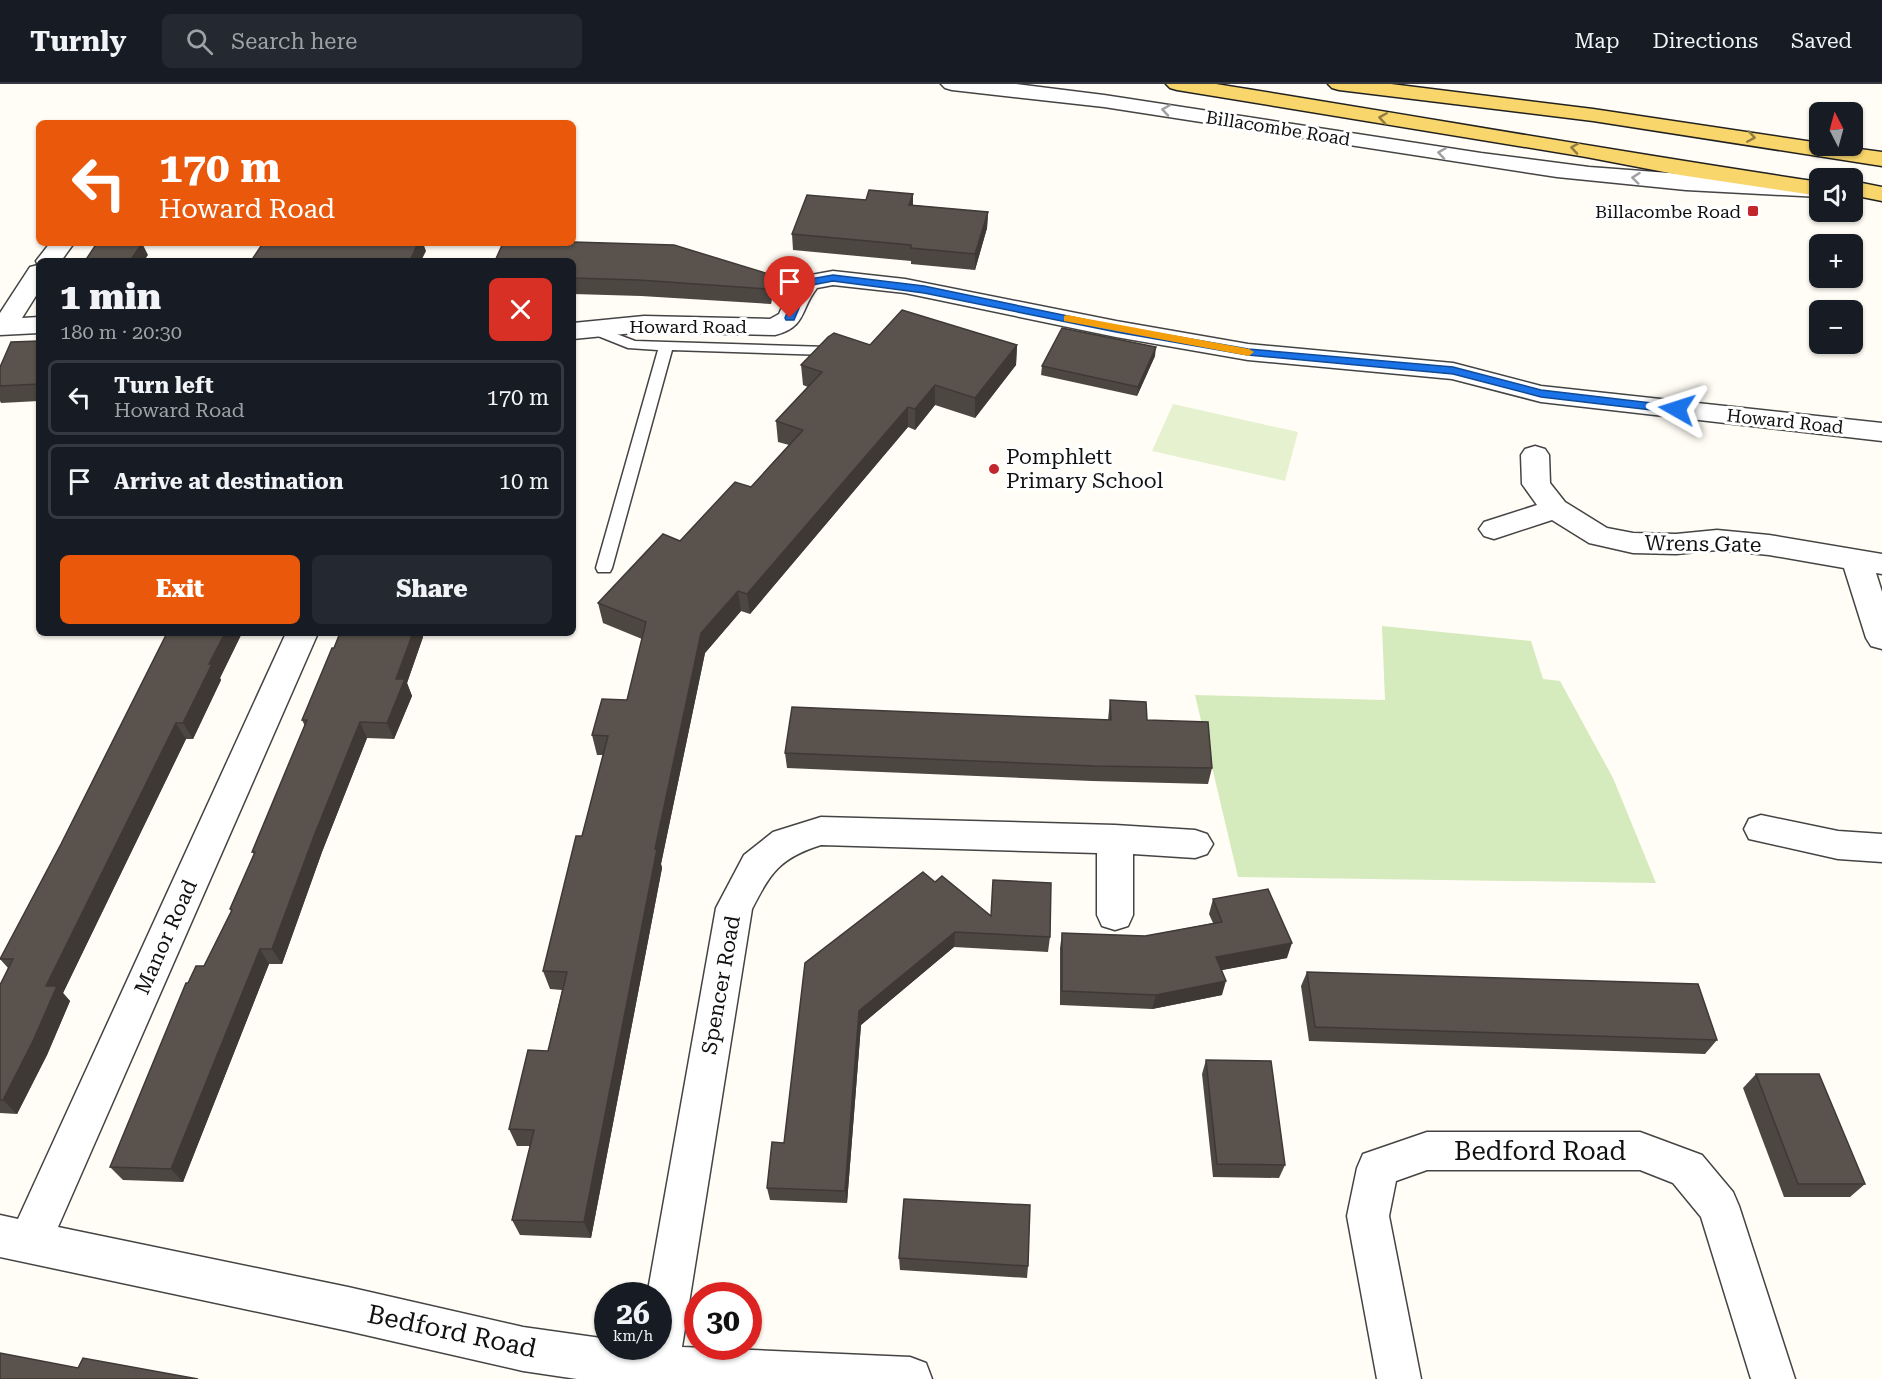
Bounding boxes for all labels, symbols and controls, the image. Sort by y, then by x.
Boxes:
search box [162,14,582,68]
text: Turnly [30,25,126,58]
icon: search [183,25,216,58]
text: Search here [231,29,357,54]
text: Map [1575,29,1619,53]
text: Directions [1652,29,1758,53]
text: Saved [1791,29,1852,53]
north arrow [1809,102,1863,156]
map controls [1809,102,1863,354]
one-way arrow [1162,105,1171,117]
street label: Billacombe Road [1204,106,1352,150]
one-way arrow [1378,112,1388,125]
one-way arrow [1747,131,1756,143]
text: 170 m [159,143,281,192]
one-way arrow [1571,143,1580,155]
icon: left [60,144,138,222]
one-way arrow [1438,147,1447,159]
button: sound [1809,168,1863,222]
one-way arrow [1631,172,1640,185]
text: Howard Road [159,193,335,225]
place label: Billacombe Road [1595,201,1741,222]
marker: Billacombe Road [1746,204,1760,218]
button: + [1809,234,1863,288]
pin [764,256,815,318]
icon: arrive [773,265,806,298]
text: 1 min [60,276,161,318]
button: close [489,278,552,341]
button: − [1809,300,1863,354]
street label: Howard Road [629,316,747,337]
text: 180 m · 20:30 [60,320,182,344]
text: Turn left [114,373,214,398]
position arrow [1645,377,1709,441]
icon: left [63,381,96,414]
text: 170 m [486,385,549,410]
text: Howard Road [114,398,244,422]
street label: Howard Road [1726,404,1845,438]
place label: Pomphlett Primary School [1006,445,1164,493]
marker: Pomphlett Primary School [987,462,1001,476]
icon: arrive [63,465,96,498]
text: Arrive at destination [114,469,343,494]
text: 10 m [499,469,549,494]
street label: Wrens Gate [1644,531,1762,557]
button: Exit [60,555,300,624]
button: Share [312,555,552,624]
street label: Manor Road [130,875,202,998]
street label: Spencer Road [697,913,745,1056]
street label: Bedford Road [1454,1136,1626,1166]
speed limit sign: 30 [684,1282,762,1360]
text: 26 [616,1296,650,1331]
street label: Bedford Road [365,1298,540,1364]
text: km/h [613,1327,653,1345]

